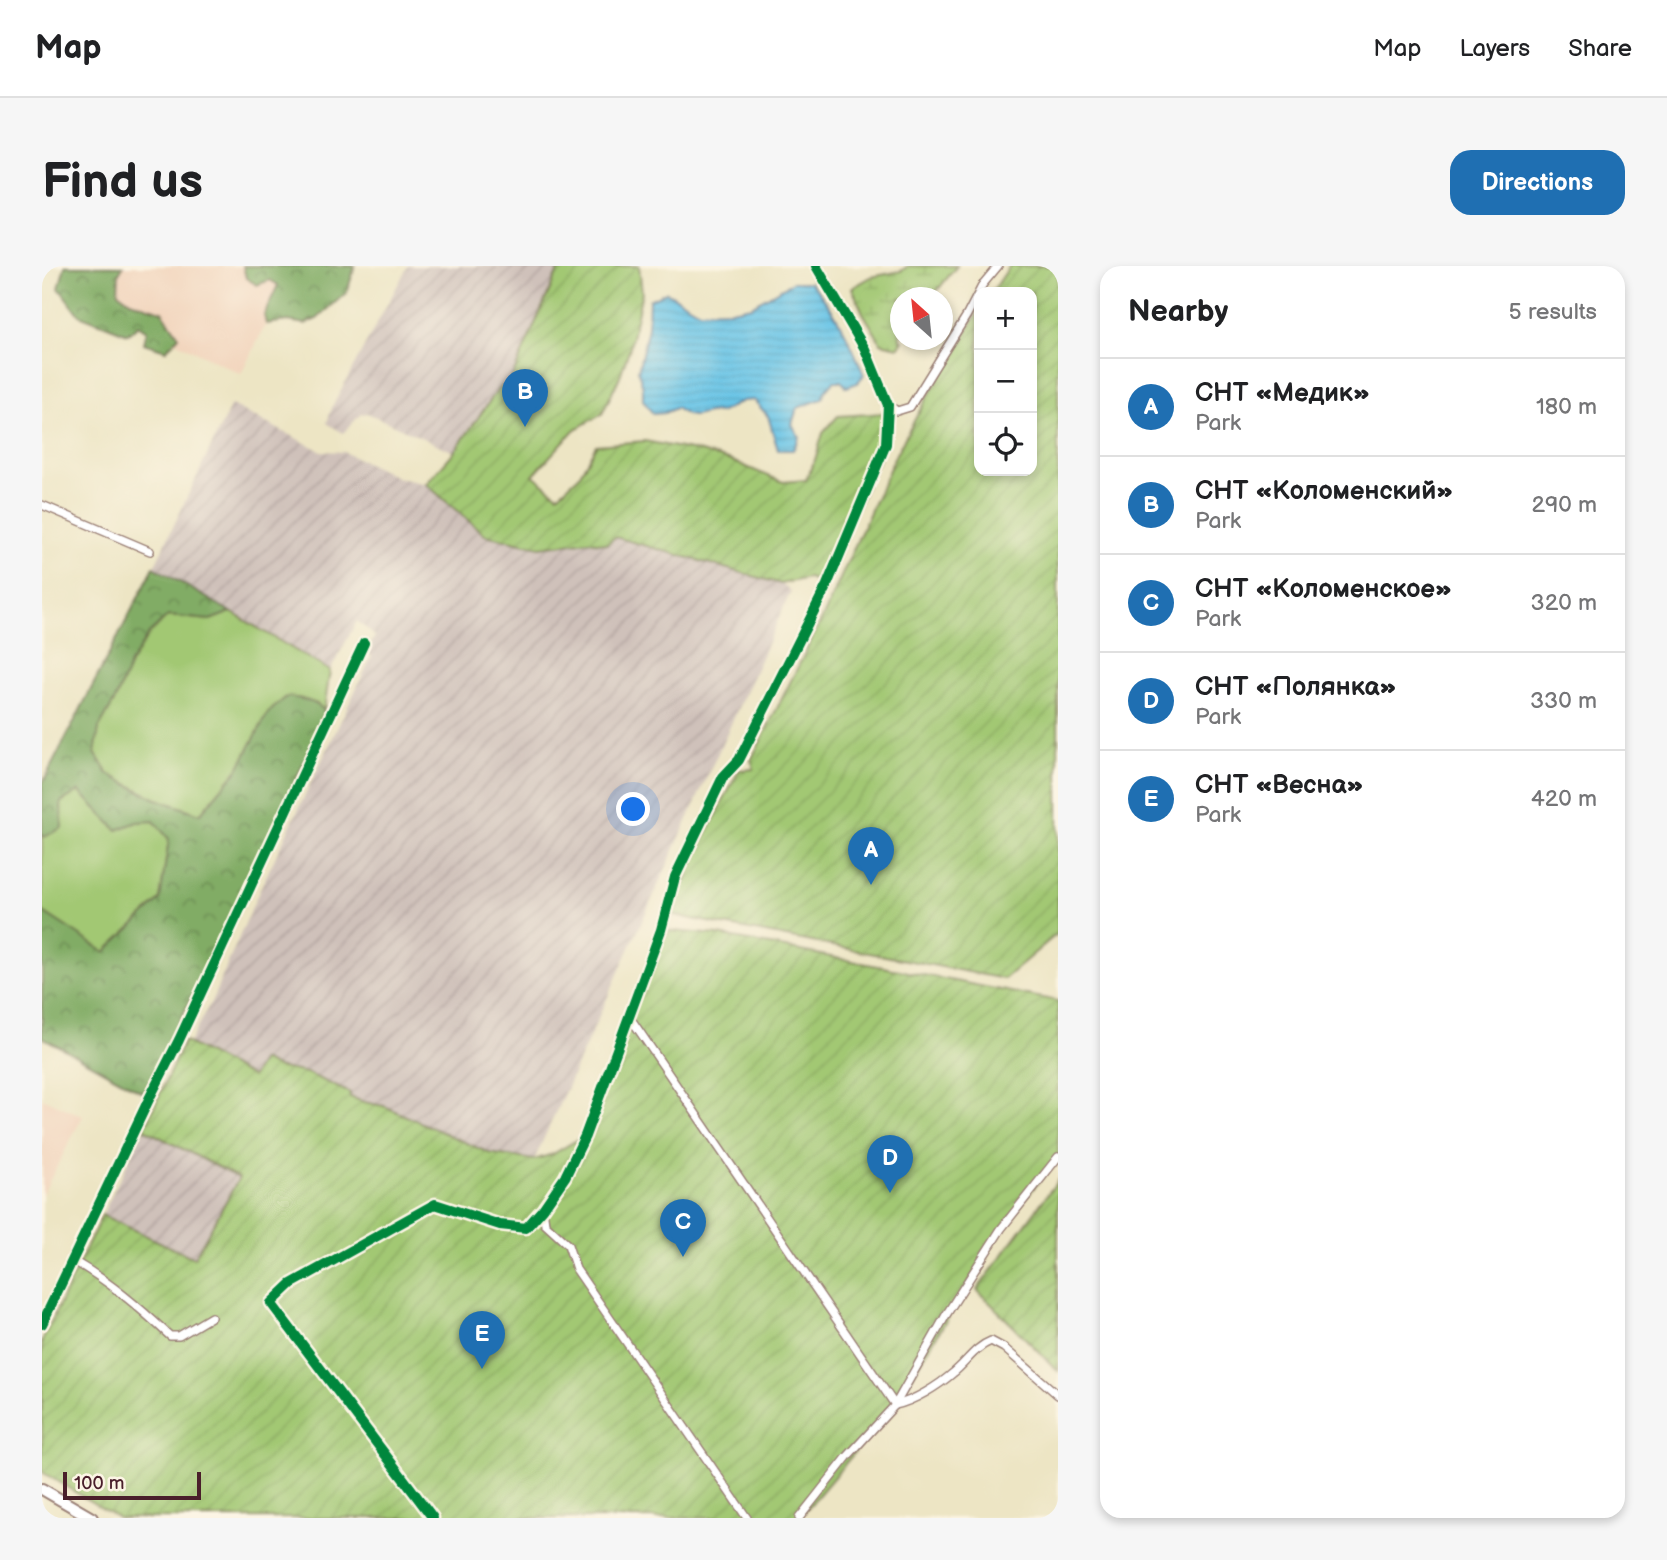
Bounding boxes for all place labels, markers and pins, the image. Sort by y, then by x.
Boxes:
pin: B [502,369,548,427]
pin: A [848,827,894,885]
pin: D [867,1135,913,1193]
pin: C [660,1199,706,1257]
pin: E [459,1311,505,1369]

